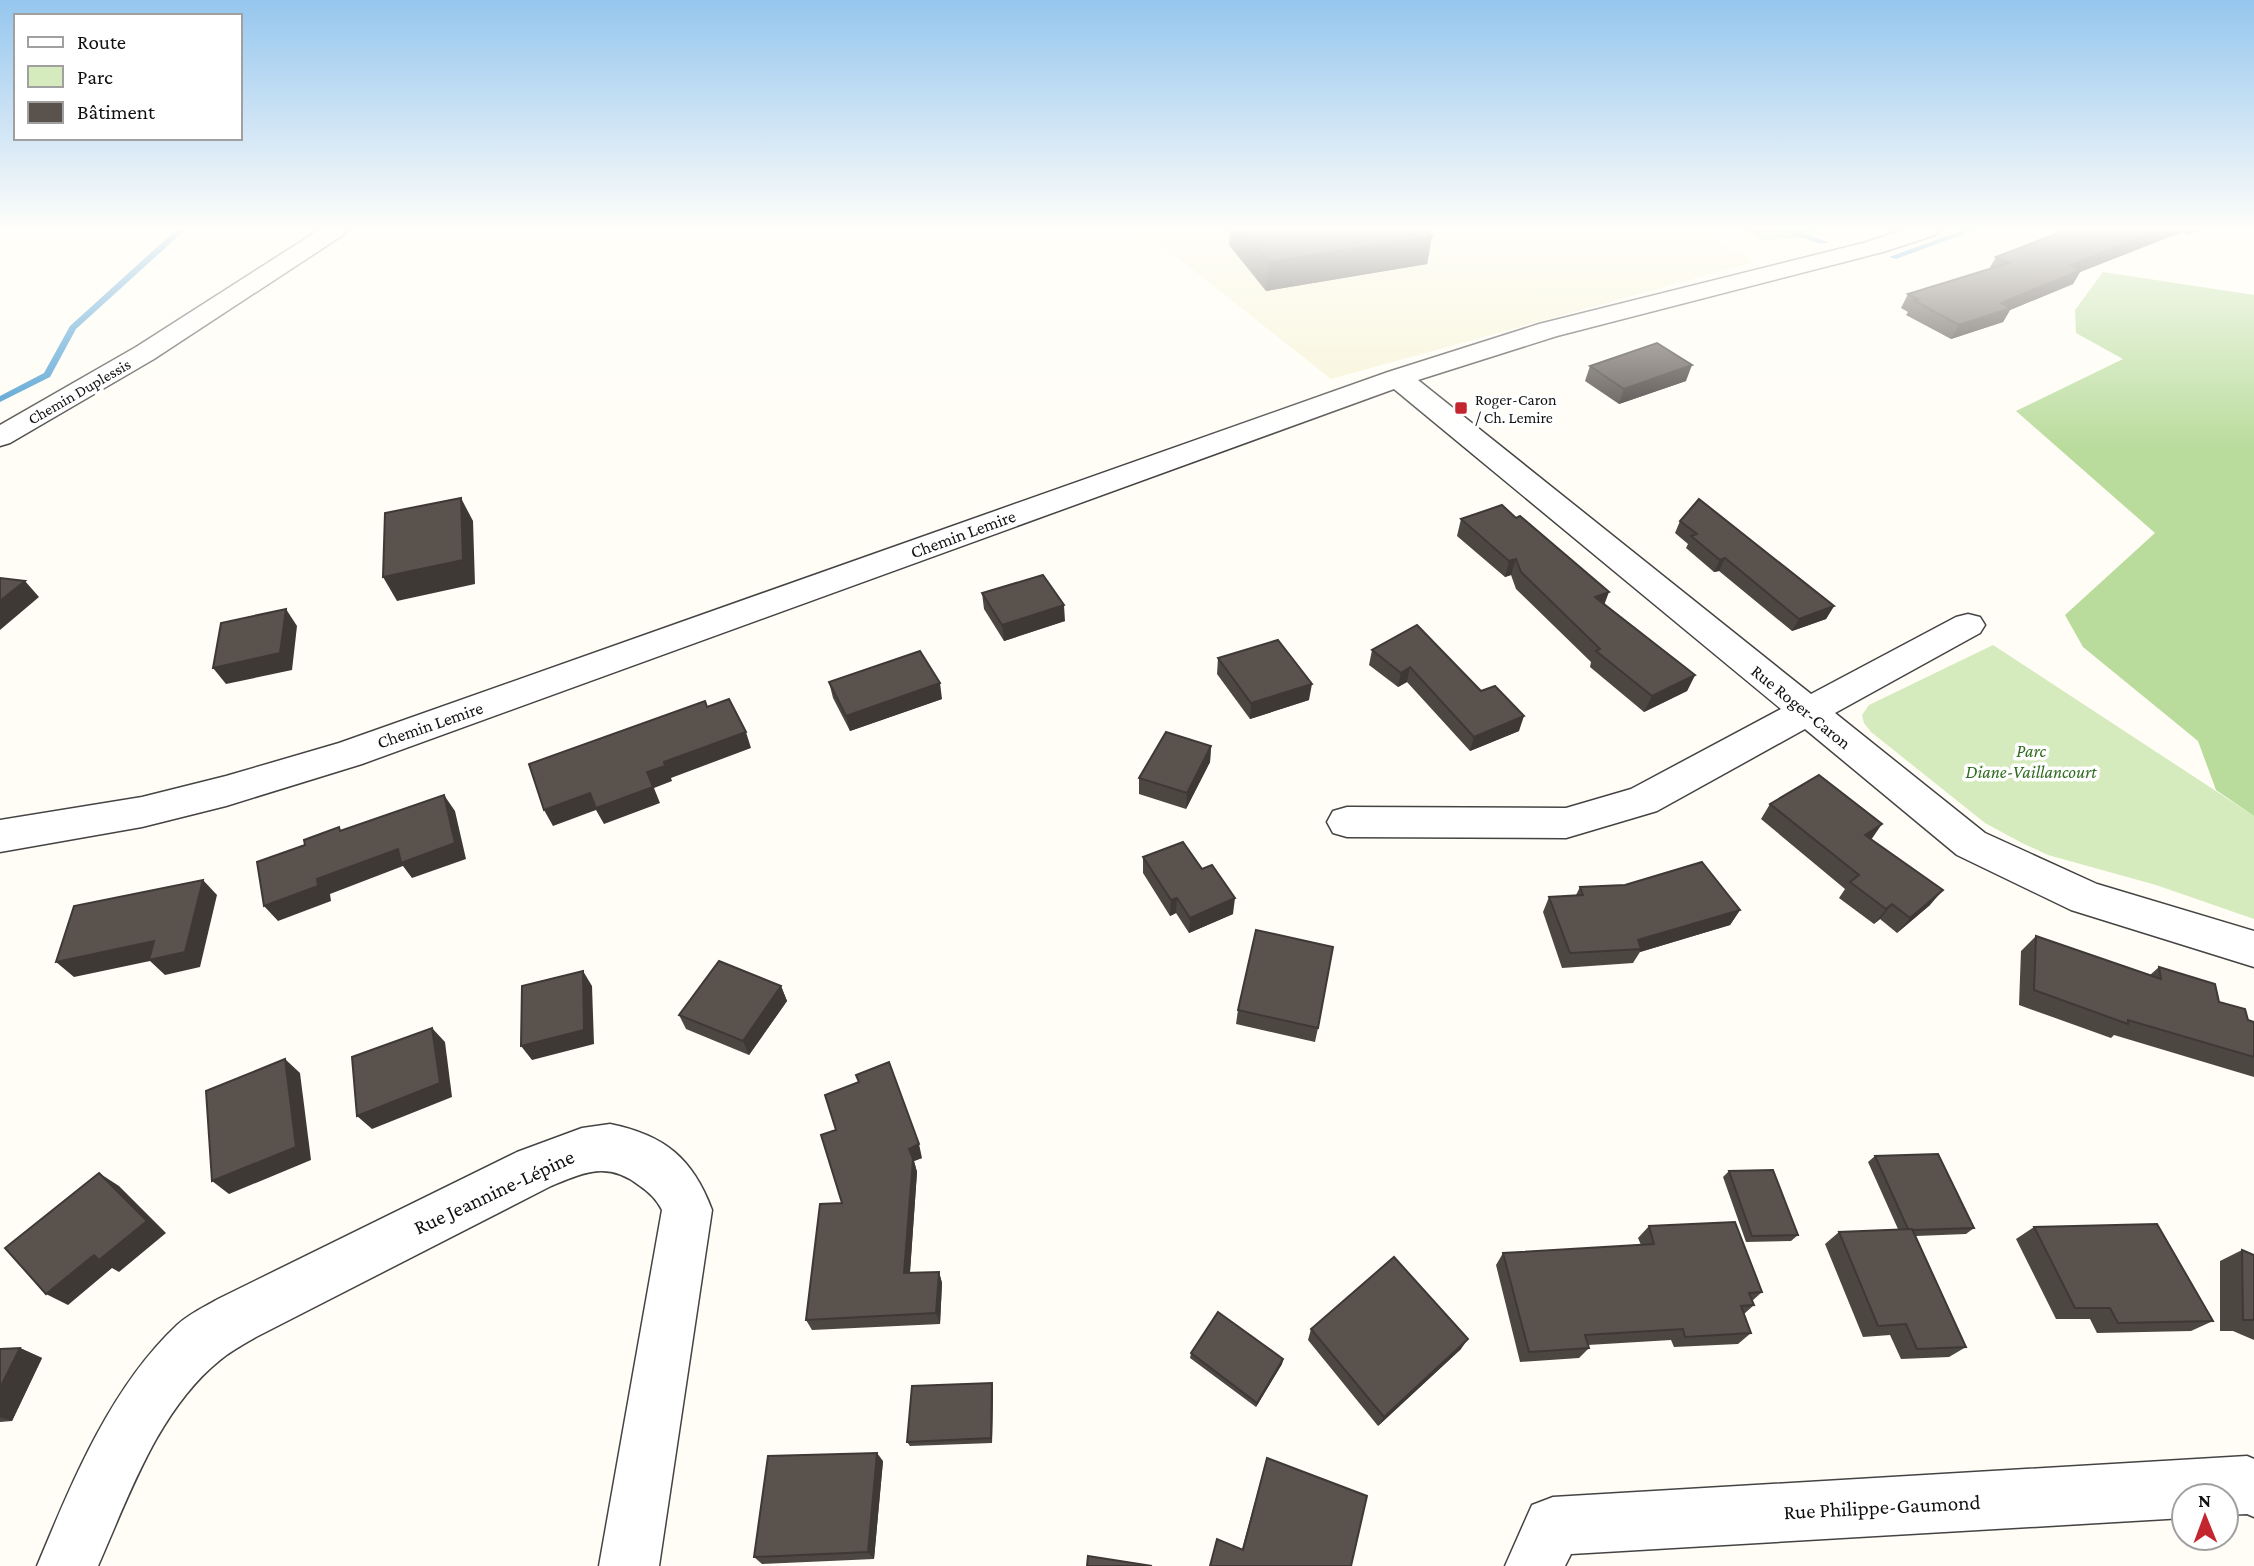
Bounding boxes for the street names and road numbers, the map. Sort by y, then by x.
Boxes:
street label: Chemin Duplessis [25,355,134,429]
street label: Chemin Lemire [908,506,1018,562]
street label: Rue Roger-Caron [1747,661,1855,753]
street label: Chemin Lemire [375,698,486,752]
street label: Rue Jeannine-Lépine [410,1144,578,1240]
street label: Rue Philippe-Gaumond [1783,1490,1981,1524]

